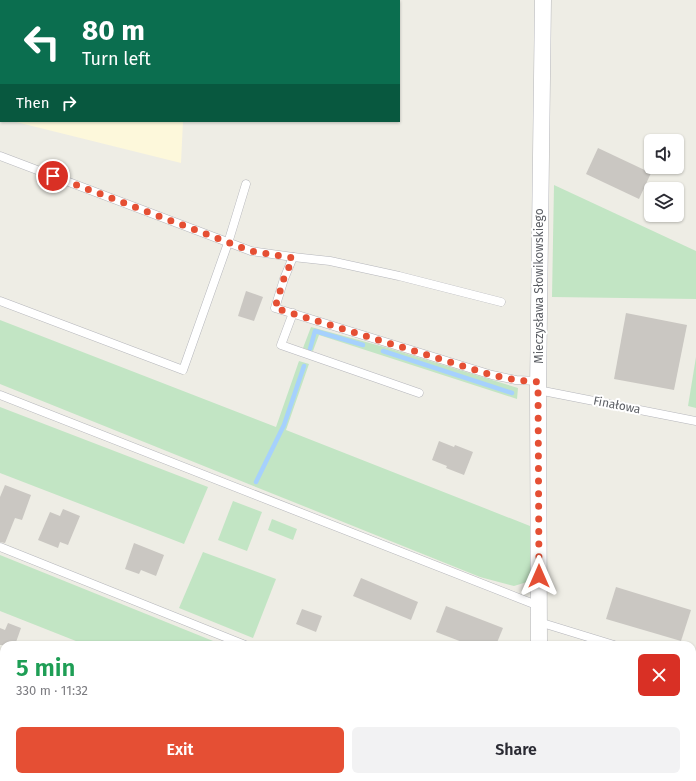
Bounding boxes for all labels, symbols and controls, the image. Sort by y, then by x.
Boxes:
text: 80 m [82,14,145,47]
icon: left [16,16,68,68]
text: Turn left [82,48,151,70]
icon: right [58,92,80,114]
text: Then [16,94,50,112]
map controls [644,134,684,222]
button: sound [644,134,684,174]
pin [36,159,70,193]
icon: arrive [42,165,64,187]
button: layers [644,182,684,222]
street label: Mieczysława Słowikowskiego [532,208,546,364]
street label: Finałowa [592,394,642,416]
position arrow [518,555,560,597]
text: 5 min [16,654,76,682]
button: close [638,654,680,696]
text: 330 m · 11:32 [16,683,88,698]
button: Exit [16,727,344,773]
button: Share [352,727,680,773]

